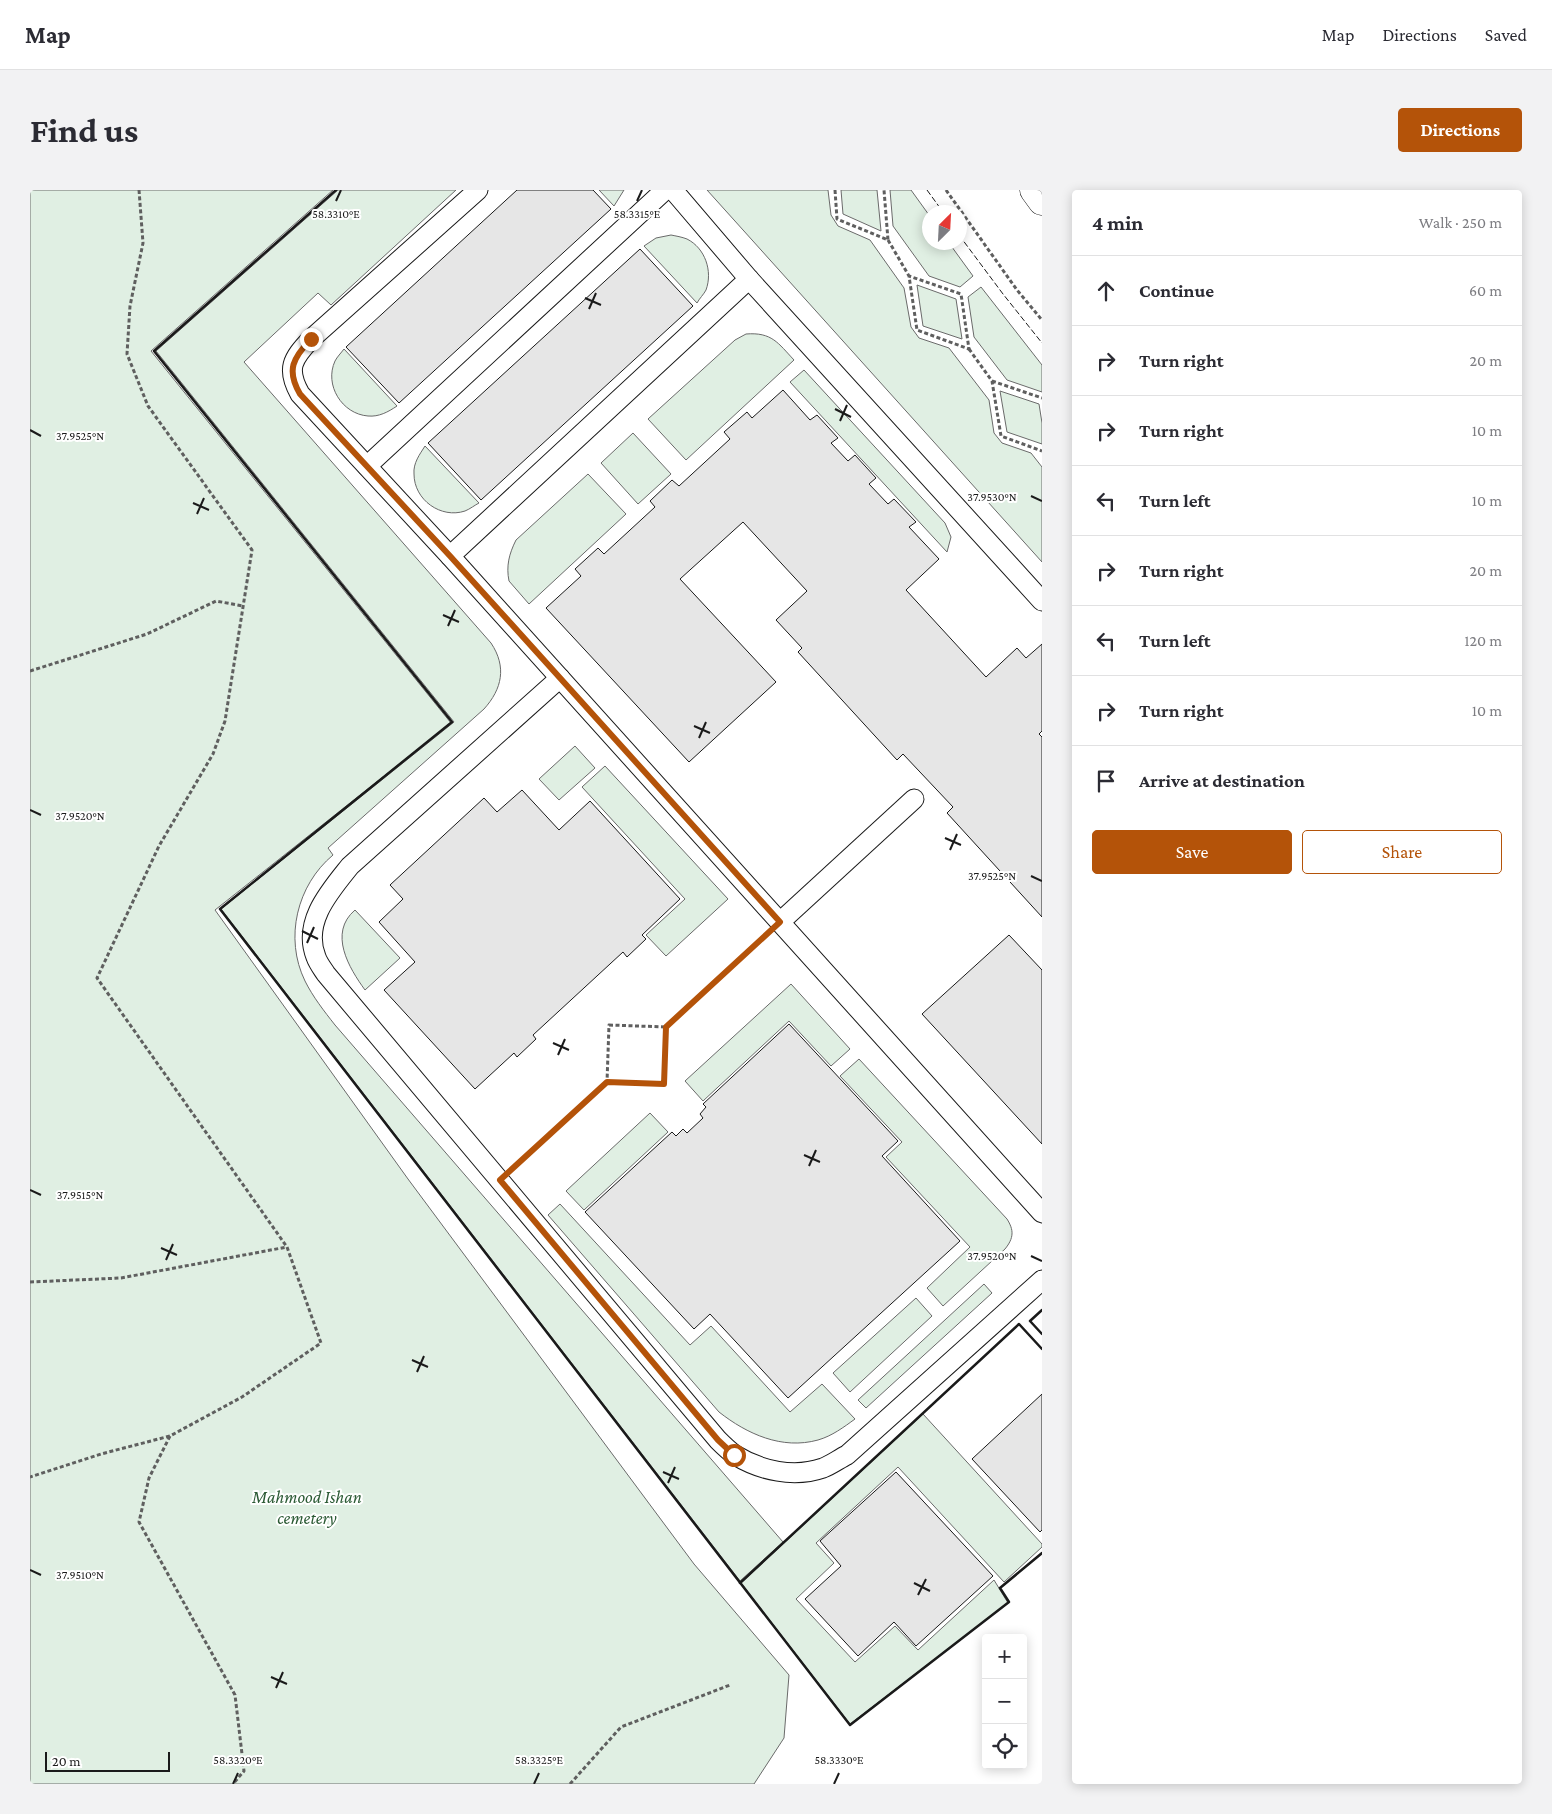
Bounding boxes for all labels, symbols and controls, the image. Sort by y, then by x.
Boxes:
text: Map [25,21,71,48]
text: Map [1322,25,1354,45]
text: Directions [1382,25,1457,45]
text: Saved [1485,25,1527,45]
button: Directions [1398,108,1522,152]
text: Find us [30,111,138,150]
north arrow [922,205,967,250]
text: 58.3310°E [312,207,360,221]
text: 58.3315°E [614,207,661,221]
text: 4 min [1092,211,1143,235]
text: Walk · 250 m [1419,214,1502,231]
icon: ahead [1092,277,1120,305]
text: Continue [1139,280,1214,301]
text: 60 m [1469,282,1502,299]
route end [300,328,323,351]
icon: right [1092,347,1120,375]
text: Turn right [1139,350,1224,371]
text: 20 m [1469,352,1502,369]
icon: right [1092,417,1120,445]
text: Turn right [1139,420,1224,441]
text: 10 m [1472,422,1502,439]
text: 37.9525°N [56,429,104,443]
icon: left [1092,487,1120,515]
text: 37.9530°N [967,490,1017,504]
text: Turn left [1139,490,1211,511]
text: 10 m [1472,492,1502,509]
icon: right [1092,557,1120,585]
text: Turn right [1139,560,1224,581]
text: 20 m [1469,562,1502,579]
icon: left [1092,627,1120,655]
text: Turn left [1139,630,1211,651]
text: 120 m [1464,632,1502,649]
icon: right [1092,697,1120,725]
text: Turn right [1139,700,1224,721]
text: 10 m [1472,702,1502,719]
icon: arrive [1092,767,1120,795]
text: Arrive at destination [1139,770,1305,791]
text: 37.9520°N [55,809,105,823]
button: Save [1092,830,1292,874]
button: Share [1302,830,1502,874]
text: 37.9525°N [968,869,1016,883]
text: 37.9515°N [57,1188,103,1202]
text: 37.9520°N [967,1249,1017,1263]
route start [723,1444,746,1467]
park label: Mahmood Ishan cemetery [251,1487,362,1528]
text: 37.9510°N [56,1568,104,1582]
map controls [982,1634,1027,1769]
button: + [982,1634,1027,1679]
button: − [982,1679,1027,1724]
button: locate [982,1724,1027,1769]
scale bar [45,1749,170,1772]
text: 20 m [52,1753,80,1769]
text: 58.3320°E [213,1753,263,1767]
text: 58.3325°E [515,1753,563,1767]
text: 58.3330°E [814,1753,864,1767]

